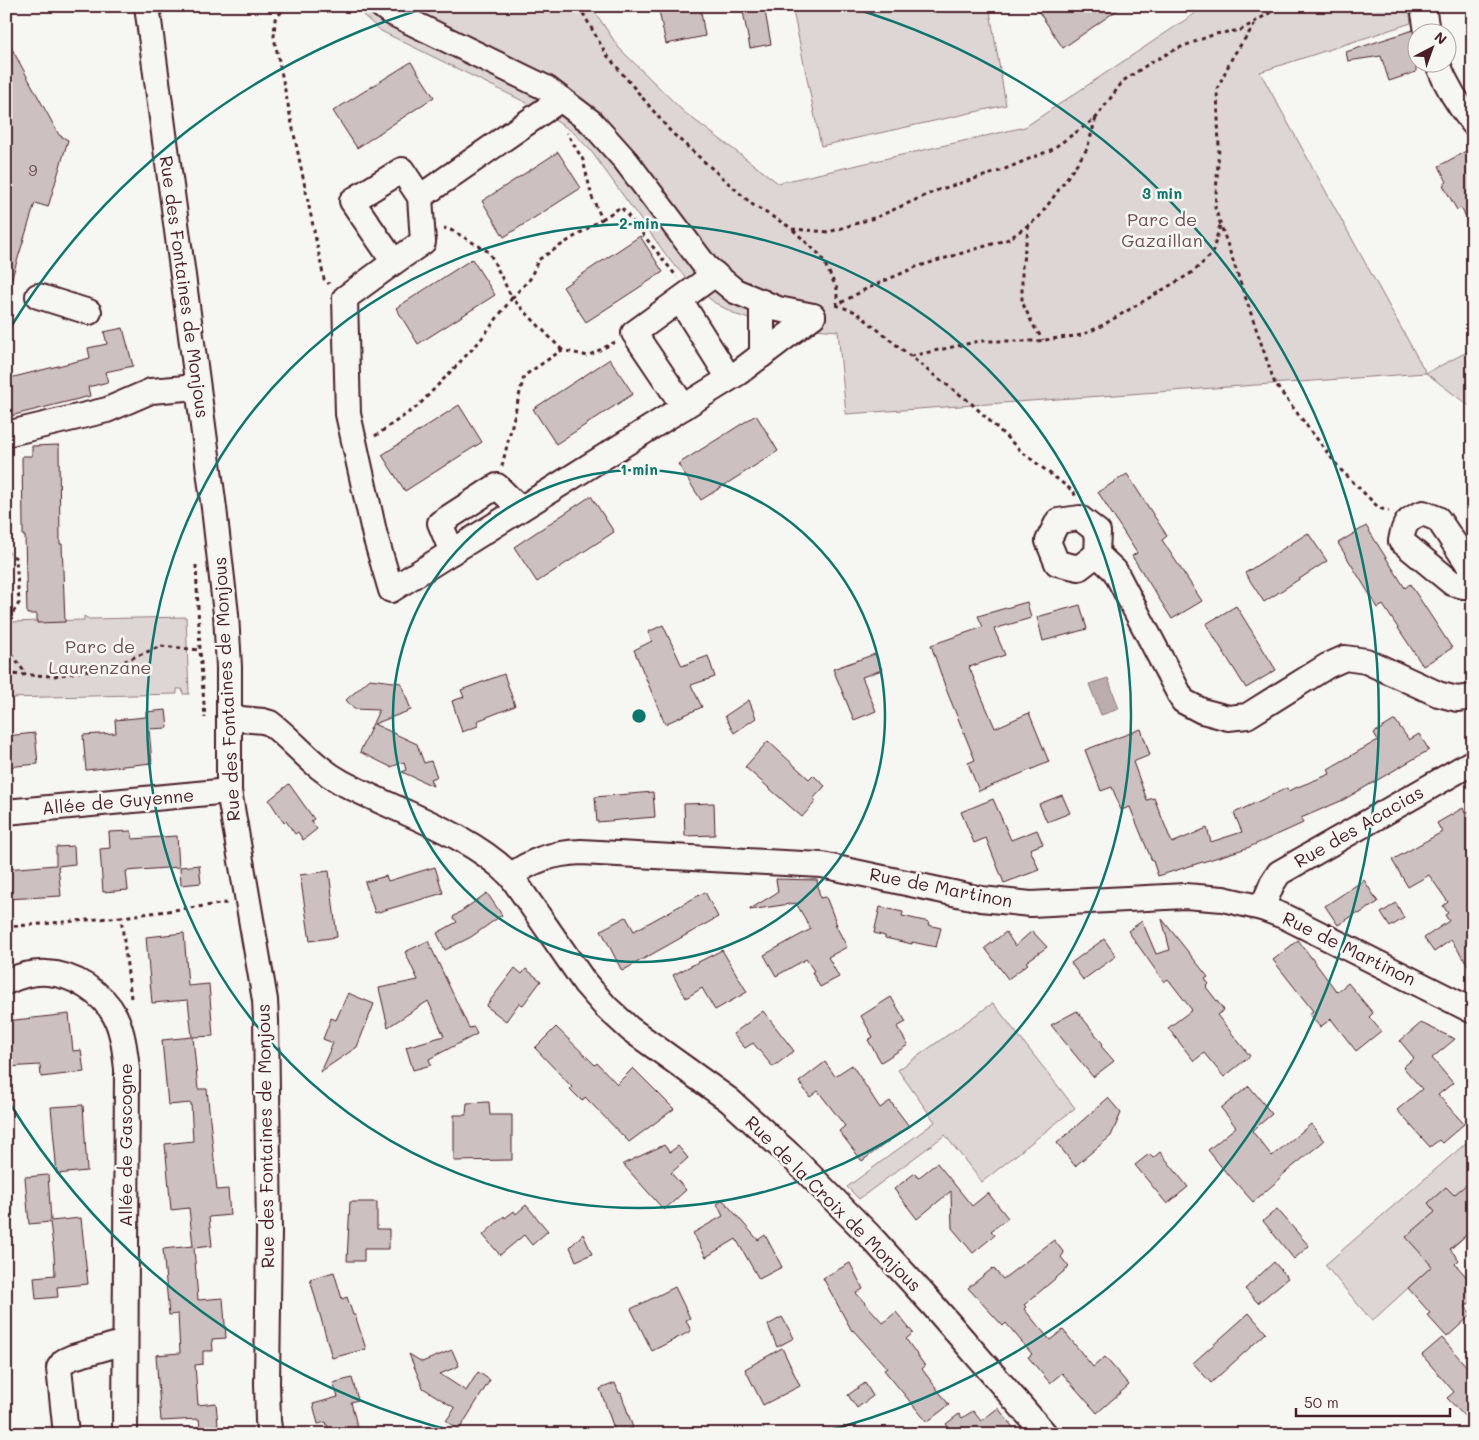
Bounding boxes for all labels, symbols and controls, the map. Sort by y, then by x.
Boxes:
north arrow [1406,22,1456,72]
text: N [1431,27,1451,48]
street label: Rue des Fontaines de Monjous [155,154,215,420]
house number: 9 [29,160,38,180]
text: 3 min [1142,183,1182,203]
park label: Parc de Gazaillan [1121,207,1203,252]
text: 2 min [619,213,659,233]
text: 1 min [620,459,658,479]
street label: Rue des Fontaines de Monjous [207,556,245,822]
park label: Parc de Laurenzane [48,634,152,679]
centre of rings [630,707,648,725]
street label: Rue des Acacias [1289,779,1428,873]
street label: Allée de Guyenne [41,782,195,820]
street label: Rue de Martinon [868,861,1015,913]
street label: Rue de Martinon [1279,905,1420,991]
street label: Rue des Fontaines de Monjous [251,1003,279,1269]
street label: Allée de Gascogne [113,1063,137,1227]
street label: Rue de la Croix de Monjous [740,1110,927,1297]
scale bar [1296,1385,1450,1417]
text: 50 m [1304,1392,1339,1412]

